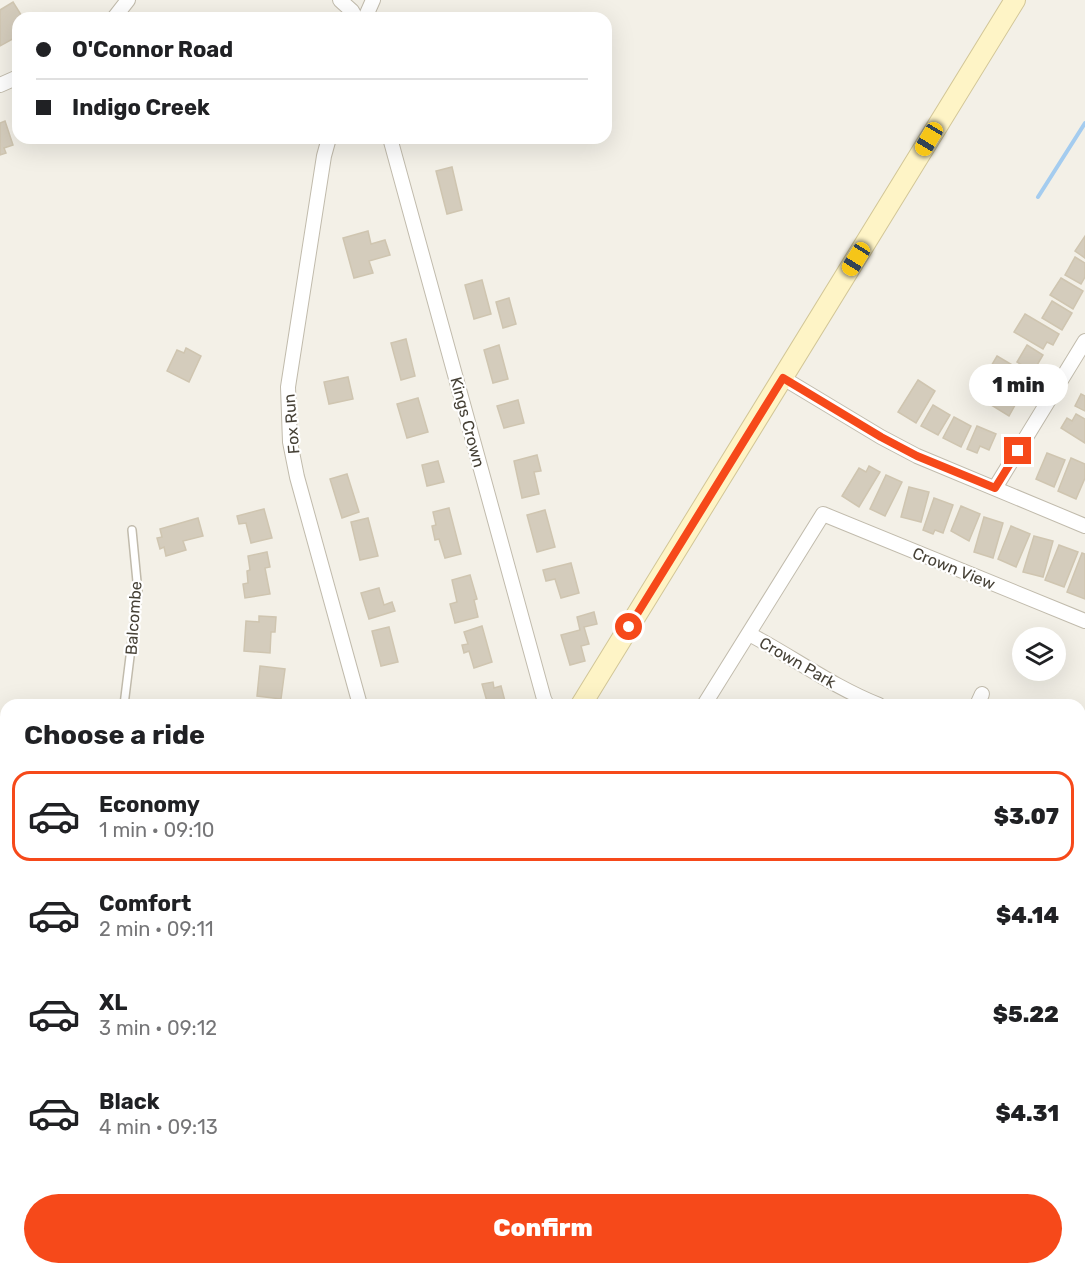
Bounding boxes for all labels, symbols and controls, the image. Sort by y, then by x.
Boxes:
text: O'Connor Road [72,36,233,63]
text: Indigo Creek [72,94,210,121]
car [912,119,946,159]
car [839,239,873,279]
callout: 1 min [968,364,1068,406]
text: 1 min [992,373,1045,397]
street label: Kings Crown [446,375,489,469]
street label: Fox Run [279,393,304,455]
route end [1004,437,1031,464]
street label: Crown View [910,543,998,594]
street label: Balcombe [121,580,146,656]
route start [615,613,642,640]
map controls [1012,627,1066,681]
button: layers [1012,627,1066,681]
street label: Crown Park [756,633,840,692]
text: Choose a ride [24,719,205,751]
icon: car [27,789,81,843]
text: Economy [99,791,200,818]
text: $3.07 [994,803,1059,830]
text: 1 min · 09:10 [99,818,215,842]
icon: car [27,888,81,942]
text: Comfort [99,890,191,917]
text: $4.14 [996,902,1059,929]
text: 2 min · 09:11 [99,917,214,941]
icon: car [27,987,81,1041]
text: XL [99,989,127,1016]
text: $5.22 [993,1001,1059,1028]
text: 3 min · 09:12 [99,1016,217,1040]
icon: car [27,1086,81,1140]
text: Black [99,1088,160,1115]
text: $4.31 [995,1100,1059,1127]
text: 4 min · 09:13 [99,1115,218,1139]
button: Confirm [24,1194,1062,1263]

